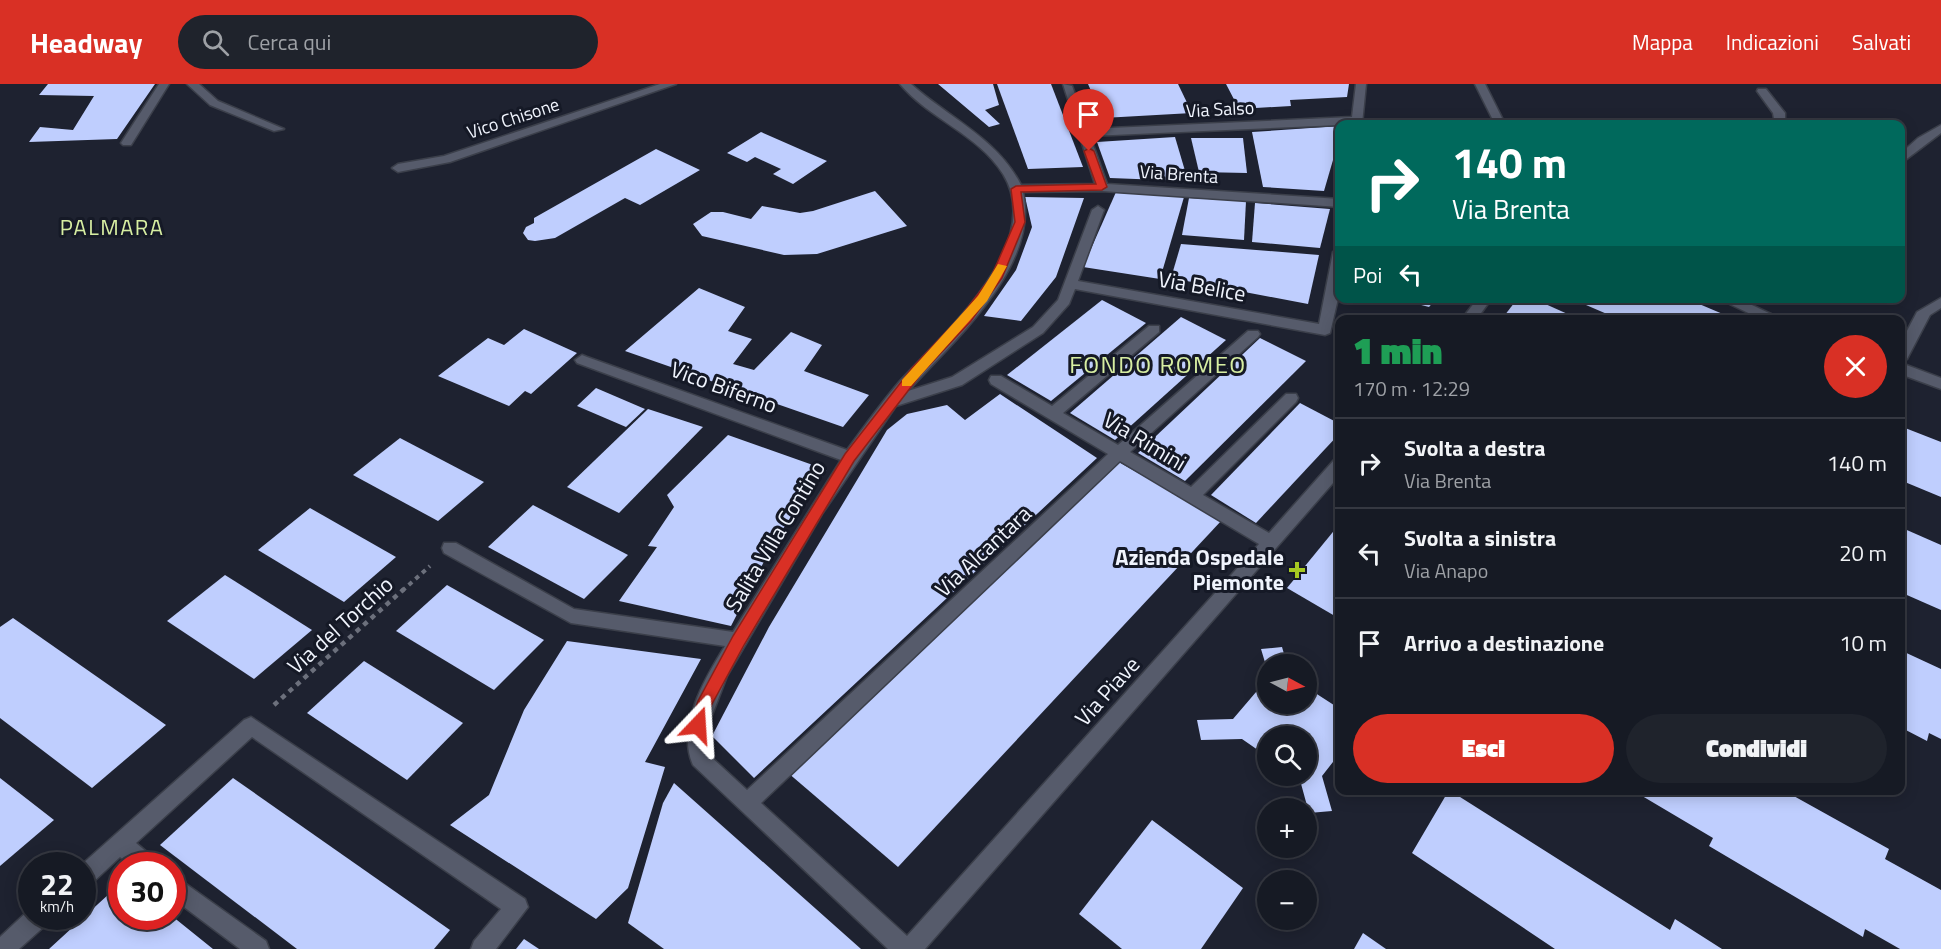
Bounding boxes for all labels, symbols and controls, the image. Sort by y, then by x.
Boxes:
search box [178,15,598,69]
text: Headway [30,21,142,64]
text: Cerca qui [247,25,331,59]
icon: search [199,26,232,59]
text: Mappa [1632,26,1693,58]
text: Indicazioni [1726,26,1819,58]
text: Salvati [1852,26,1911,58]
pin [1063,89,1114,151]
street label: Vico Chisone [463,90,563,146]
street label: Via Salso [1185,94,1255,124]
icon: arrive [1072,98,1105,131]
text: 140 m [1452,130,1567,194]
icon: right [1353,144,1431,222]
street label: Via Brenta [1139,158,1219,190]
text: Via Brenta [1452,188,1570,229]
district label: PALMARA [60,210,164,244]
text: Poi [1353,258,1382,292]
icon: left [1394,258,1427,291]
street label: Via Belice [1155,262,1249,310]
text: 1 min [1353,323,1442,378]
button: close [1824,335,1887,398]
district label: FONDO ROMEO [1069,346,1247,382]
street label: Vico Biferno [666,352,782,422]
text: 170 m · 12:29 [1353,373,1470,404]
street label: Via Rimini [1097,403,1193,479]
text: Svolta a destra [1404,431,1546,465]
text: 140 m [1827,446,1887,480]
icon: right [1353,447,1386,480]
street label: Salita Villa Contino [716,454,834,618]
text: Via Brenta [1404,465,1491,496]
street label: Via Alcantara [927,497,1039,605]
text: Svolta a sinistra [1404,521,1556,555]
text: 20 m [1839,536,1887,570]
icon: left [1353,537,1386,570]
place label: Azienda Ospedale Piemonte [1115,540,1284,599]
text: Via Anapo [1404,555,1488,586]
marker: Azienda Ospedale Piemonte [1288,561,1306,579]
street label: Via del Torchio [279,568,401,682]
text: Arrivo a destinazione [1404,626,1604,660]
text: 10 m [1839,626,1887,660]
icon: arrive [1353,627,1386,660]
street label: Via Piave [1066,648,1148,734]
north arrow [1257,654,1317,714]
map controls [1257,654,1317,930]
position arrow [666,693,730,757]
button: Esci [1353,714,1614,783]
button: Condividi [1626,714,1887,783]
button: search [1257,726,1317,786]
button: + [1257,798,1317,858]
speed limit sign: 30 [108,852,186,930]
text: 22 [40,861,74,907]
button: − [1257,870,1317,930]
text: km/h [40,895,74,918]

